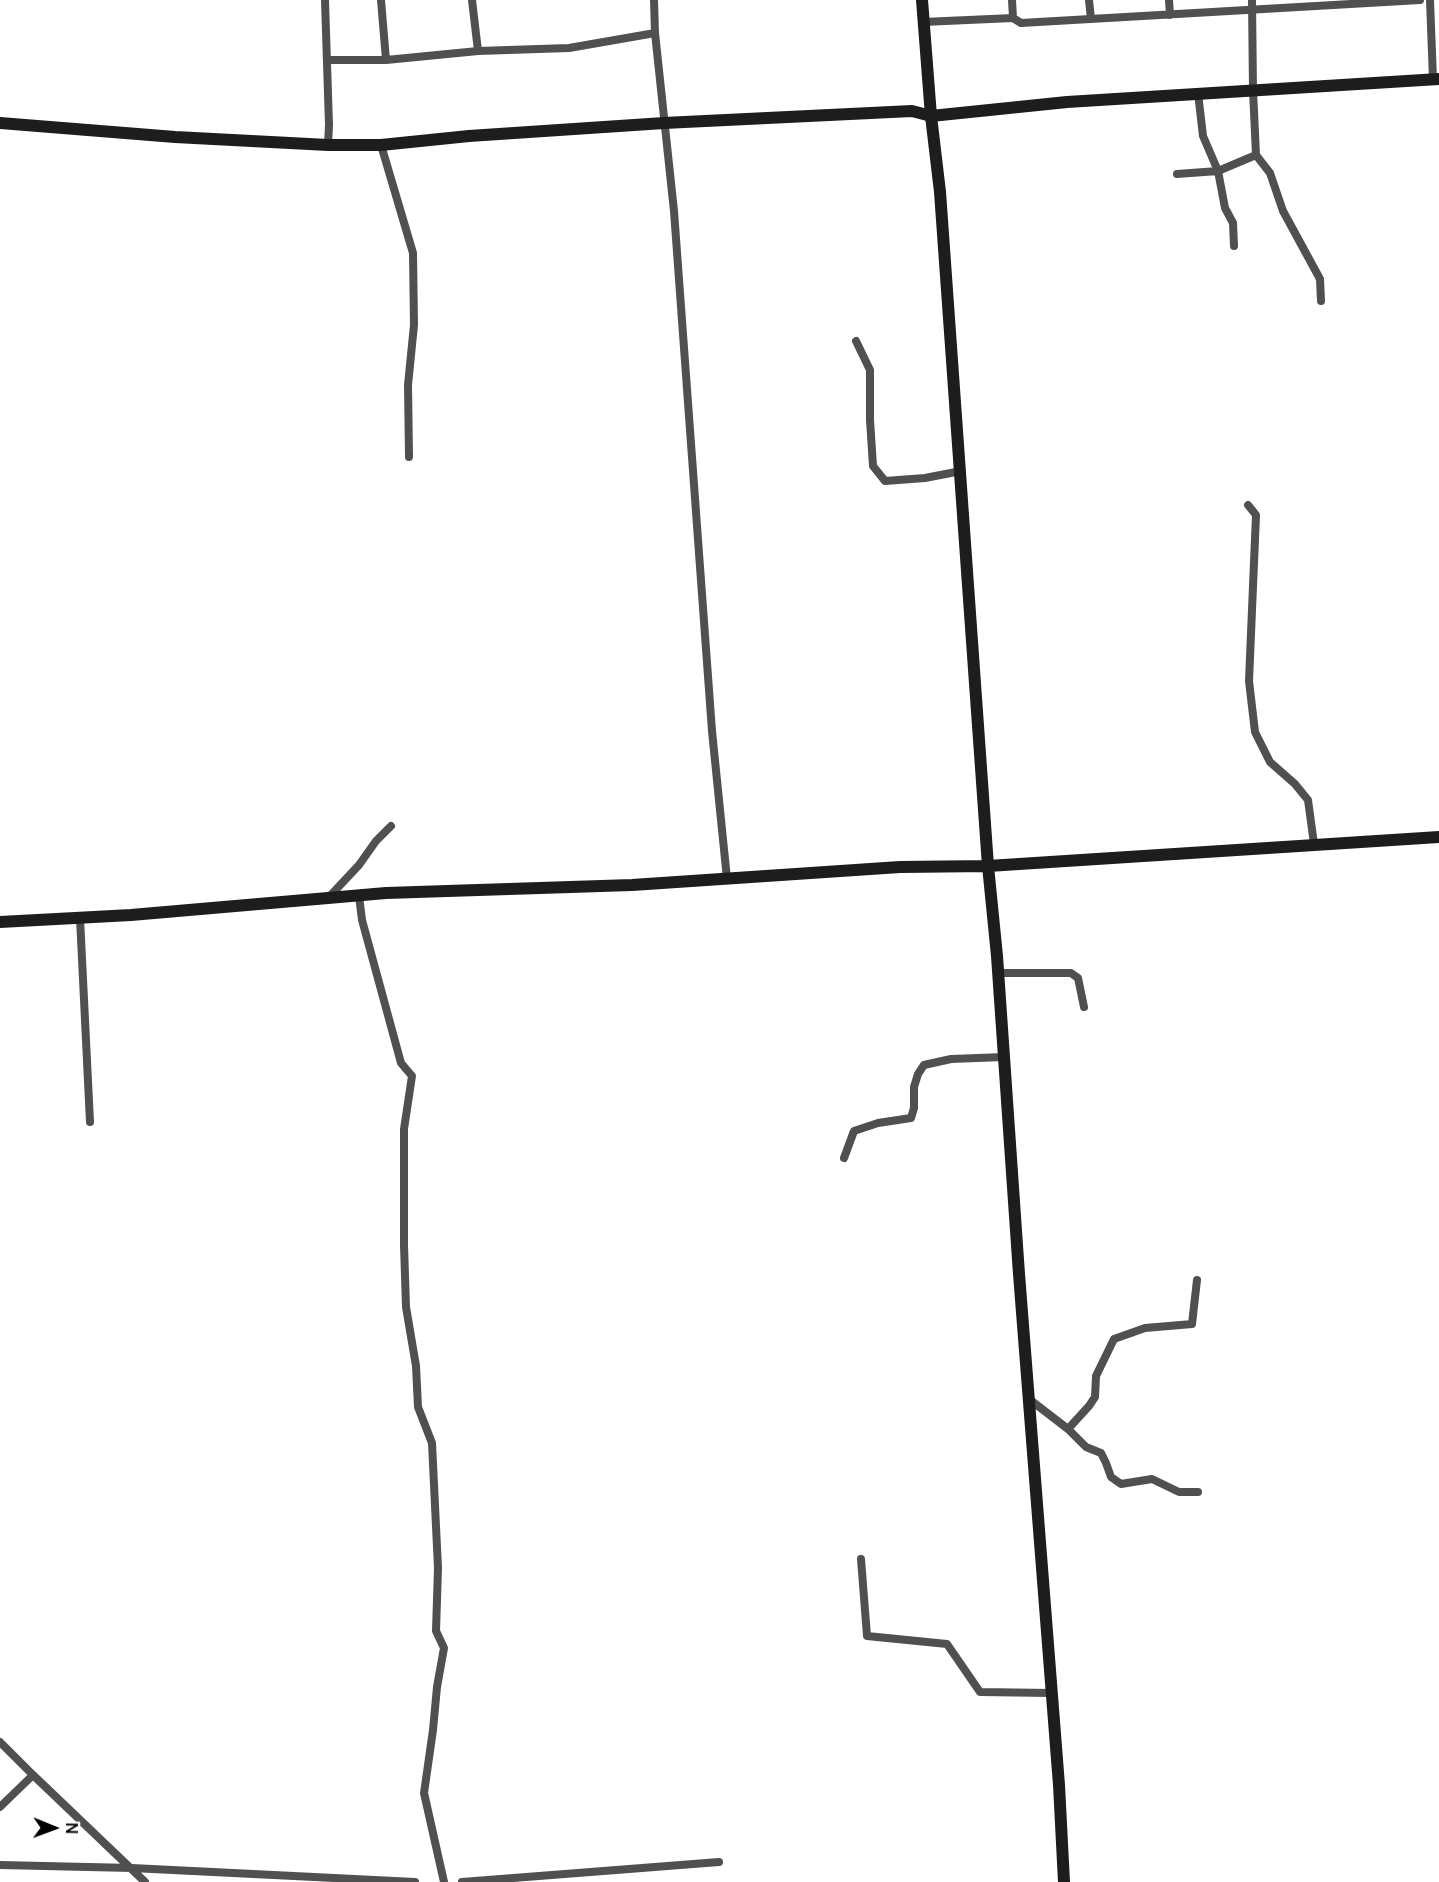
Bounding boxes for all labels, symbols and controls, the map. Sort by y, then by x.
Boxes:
north arrow [24,1798,84,1858]
text: N [61,1822,83,1834]

